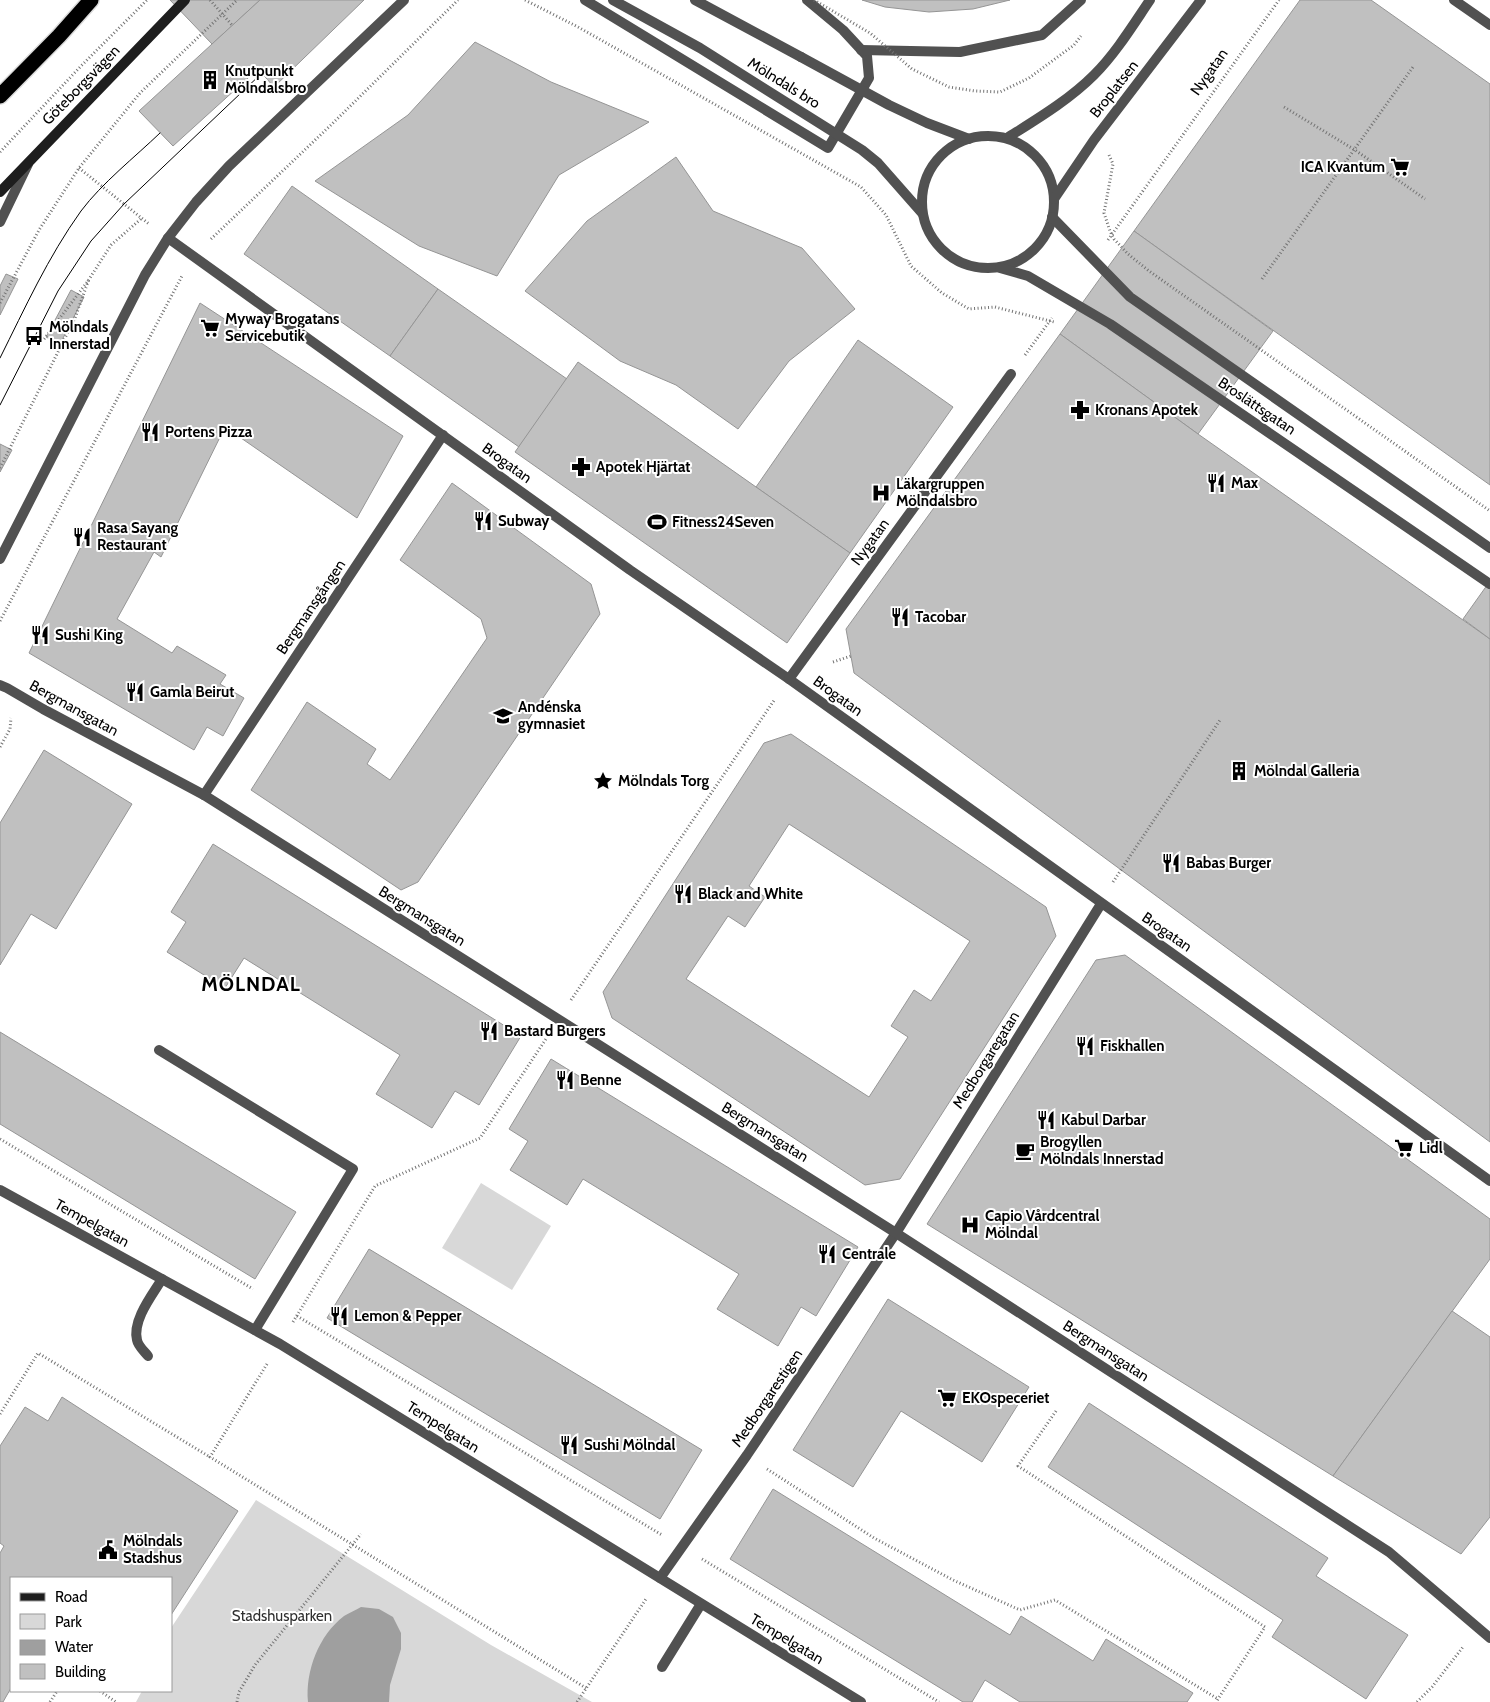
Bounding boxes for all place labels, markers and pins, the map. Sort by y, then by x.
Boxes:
place label: Knutpunkt Mölndalsbro [225,62,307,97]
building icon: Knutpunkt Mölndalsbro [199,69,221,91]
supermarket icon: ICA Kvantum [1389,156,1411,178]
place label: ICA Kvantum [1301,158,1385,176]
place label: Myway Brogatans Servicebutik [225,310,339,345]
supermarket icon: Myway Brogatans Servicebutik [199,317,221,339]
place label: Mölndals Innerstad [49,318,110,353]
bus stop icon: Mölndals Innerstad [23,325,45,347]
pharmacy icon: Kronans Apotek [1069,399,1091,421]
place label: Kronans Apotek [1095,401,1199,419]
restaurant icon: Portens Pizza [139,421,161,443]
place label: Portens Pizza [165,423,253,441]
pharmacy icon: Apotek Hjärtat [570,456,592,478]
place label: Apotek Hjärtat [596,458,690,476]
restaurant icon: Max [1205,472,1227,494]
place label: Max [1231,474,1259,492]
place label: Läkargruppen Mölndalsbro [896,475,984,510]
hospital icon: Läkargruppen Mölndalsbro [870,482,892,504]
restaurant icon: Subway [472,510,494,532]
sports icon: Fitness24Seven [646,511,668,533]
place label: Subway [498,512,550,530]
place label: Fitness24Seven [672,513,774,531]
place label: Rasa Sayang Restaurant [97,519,179,554]
restaurant icon: Rasa Sayang Restaurant [71,526,93,548]
restaurant icon: Tacobar [889,606,911,628]
place label: Tacobar [915,608,966,626]
restaurant icon: Sushi King [29,624,51,646]
place label: Sushi King [55,626,123,644]
restaurant icon: Gamla Beirut [124,681,146,703]
place label: Gamla Beirut [150,683,234,701]
place label: Andénska gymnasiet [518,698,585,733]
school or university icon: Andénska gymnasiet [492,705,514,727]
building icon: Mölndal Galleria [1228,760,1250,782]
place label: Mölndal Galleria [1254,762,1360,780]
place icon: Mölndals Torg [592,770,614,792]
place label: Mölndals Torg [618,772,709,790]
restaurant icon: Babas Burger [1160,852,1182,874]
place label: Babas Burger [1186,854,1271,872]
restaurant icon: Black and White [672,883,694,905]
place label: Black and White [698,885,803,903]
restaurant icon: Bastard Burgers [478,1020,500,1042]
place label: Bastard Burgers [504,1022,606,1040]
restaurant icon: Fiskhallen [1074,1035,1096,1057]
place label: Fiskhallen [1100,1037,1165,1055]
restaurant icon: Benne [554,1069,576,1091]
place label: Benne [580,1071,622,1089]
restaurant icon: Kabul Darbar [1035,1109,1057,1131]
place label: Kabul Darbar [1061,1111,1146,1129]
place label: Brogyllen Mölndals Innerstad [1040,1133,1164,1168]
supermarket icon: Lidl [1393,1137,1415,1159]
place label: Lidl [1419,1139,1443,1157]
cafe icon: Brogyllen Mölndals Innerstad [1014,1140,1036,1162]
place label: Capio Vårdcentral Mölndal [985,1207,1099,1242]
hospital icon: Capio Vårdcentral Mölndal [959,1214,981,1236]
restaurant icon: Centrale [816,1243,838,1265]
place label: Centrale [842,1245,896,1263]
restaurant icon: Lemon & Pepper [328,1305,350,1327]
place label: Lemon & Pepper [354,1307,462,1325]
supermarket icon: EKOspeceriet [936,1387,958,1409]
place label: EKOspeceriet [962,1389,1049,1407]
restaurant icon: Sushi Mölndal [558,1434,580,1456]
place label: Sushi Mölndal [584,1436,676,1454]
place label: Mölndals Stadshus [123,1532,182,1567]
public building icon: Mölndals Stadshus [97,1539,119,1561]

